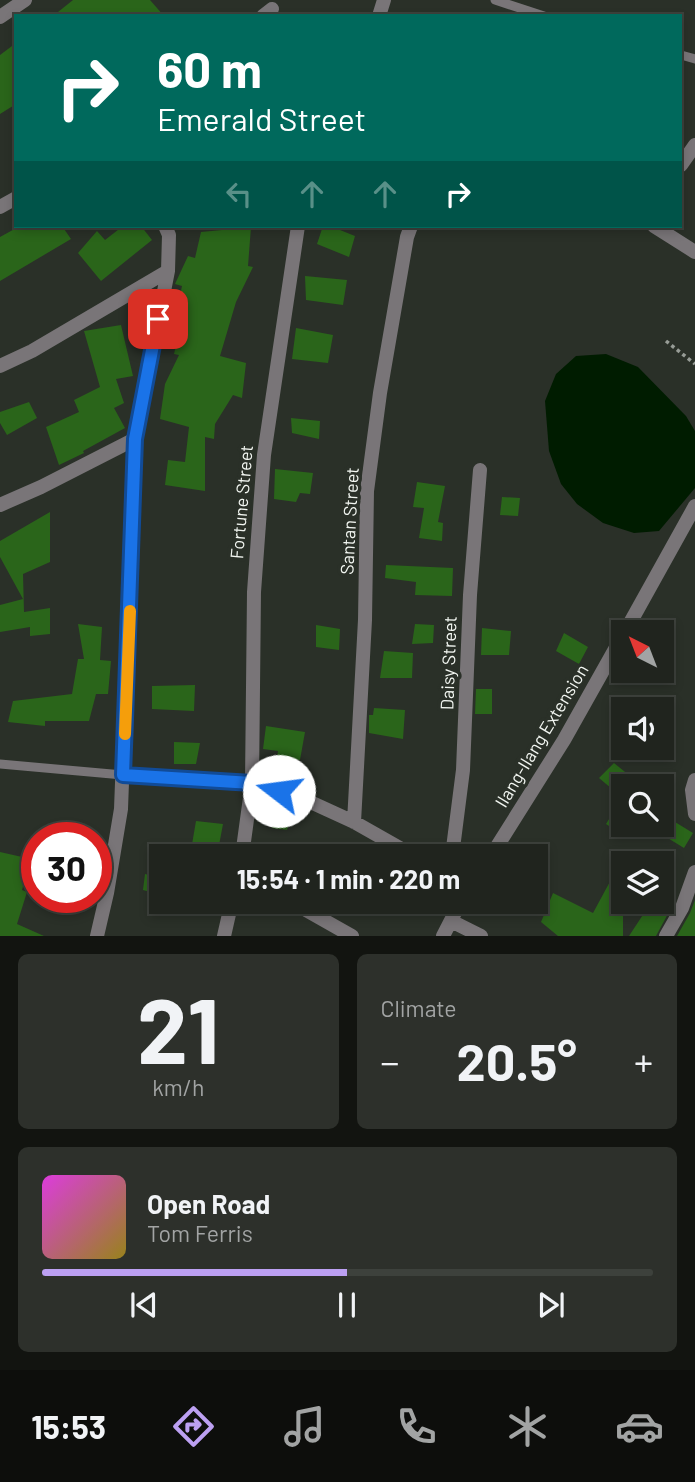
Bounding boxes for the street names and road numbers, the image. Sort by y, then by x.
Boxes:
street label: Fortune Street [225,444,257,560]
street label: Santan Street [335,467,363,575]
street label: Daisy Street [435,616,461,710]
street label: Ilang-Ilang Extension [490,660,593,811]

